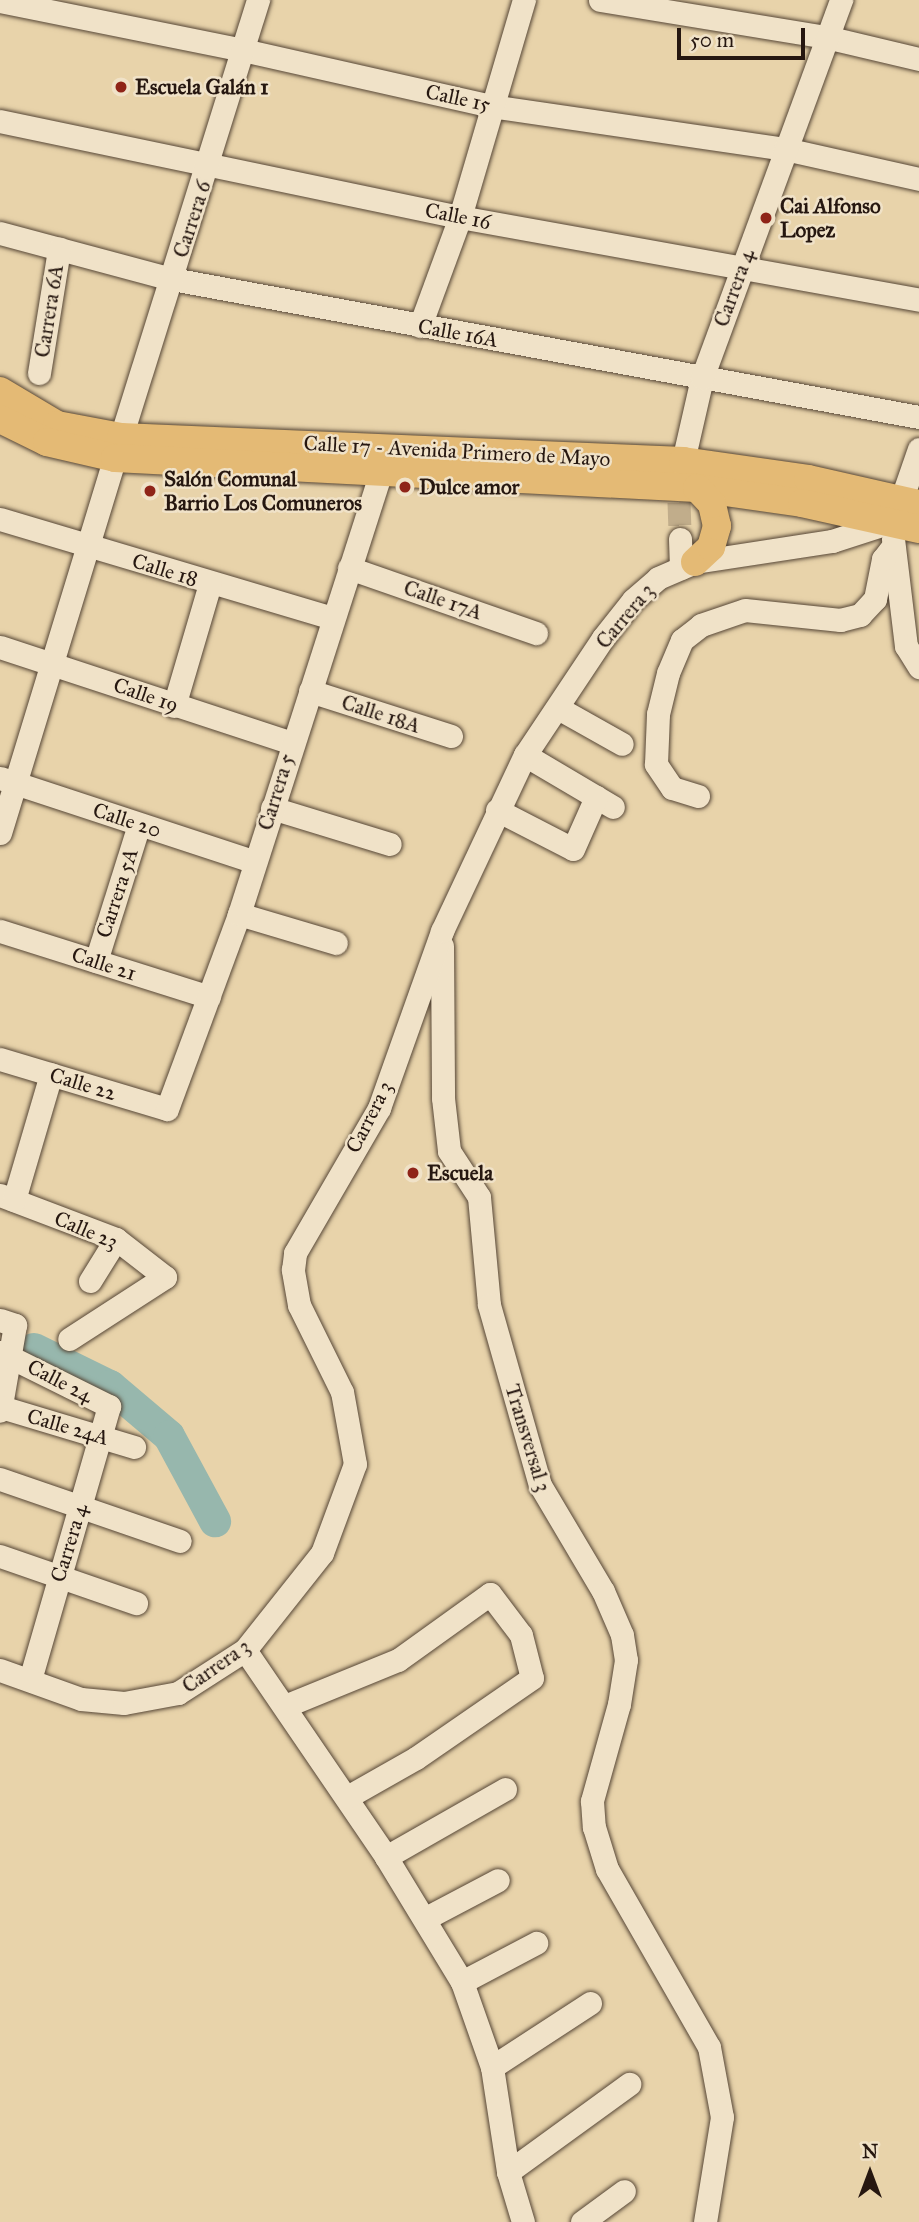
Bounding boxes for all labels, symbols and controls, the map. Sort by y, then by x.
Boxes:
scale bar [681,14,809,58]
text: 50 m [690,27,734,53]
place label: Escuela Galán 1 [135,74,269,100]
marker: Escuela Galán 1 [113,79,129,95]
street label: Calle 15 [423,79,493,117]
street label: Carrera 6 [168,177,216,261]
place label: Cai Alfonso Lopez [780,193,881,243]
street label: Calle 16 [423,197,493,235]
marker: Cai Alfonso Lopez [758,210,774,226]
street label: Carrera 4 [708,246,760,330]
street label: Carrera 6A [29,263,69,359]
street label: Calle 16A [416,314,500,352]
street label: Calle 17 - Avenida Primero de Mayo [303,430,611,472]
place label: Salón Comunal Barrio Los Comuneros [164,466,362,516]
place label: Dulce amor [419,474,519,500]
marker: Dulce amor [397,479,413,495]
marker: Salón Comunal Barrio Los Comuneros [142,483,158,499]
street label: Calle 18 [129,548,201,592]
street label: Calle 17A [400,575,486,625]
street label: Carrera 3 [591,578,659,654]
street label: Calle 19 [110,672,182,718]
street label: Calle 18A [338,689,424,739]
street label: Carrera 5 [252,751,300,833]
street label: Calle 20 [90,797,164,843]
street label: Carrera 5A [91,845,143,941]
street label: Calle 21 [69,942,139,986]
street label: Calle 22 [47,1062,119,1106]
street label: Carrera 3 [340,1077,398,1157]
place label: Escuela [427,1160,493,1186]
marker: Escuela [405,1165,421,1181]
street label: Calle 23 [50,1205,122,1255]
street label: Calle 24 [23,1354,97,1408]
street label: Transversal 3 [500,1381,556,1495]
street label: Calle 24A [24,1403,112,1451]
street label: Carrera 4 [45,1501,93,1585]
street label: Carrera 3 [177,1634,255,1698]
north arrow [835,2138,905,2208]
text: N [862,2140,878,2163]

